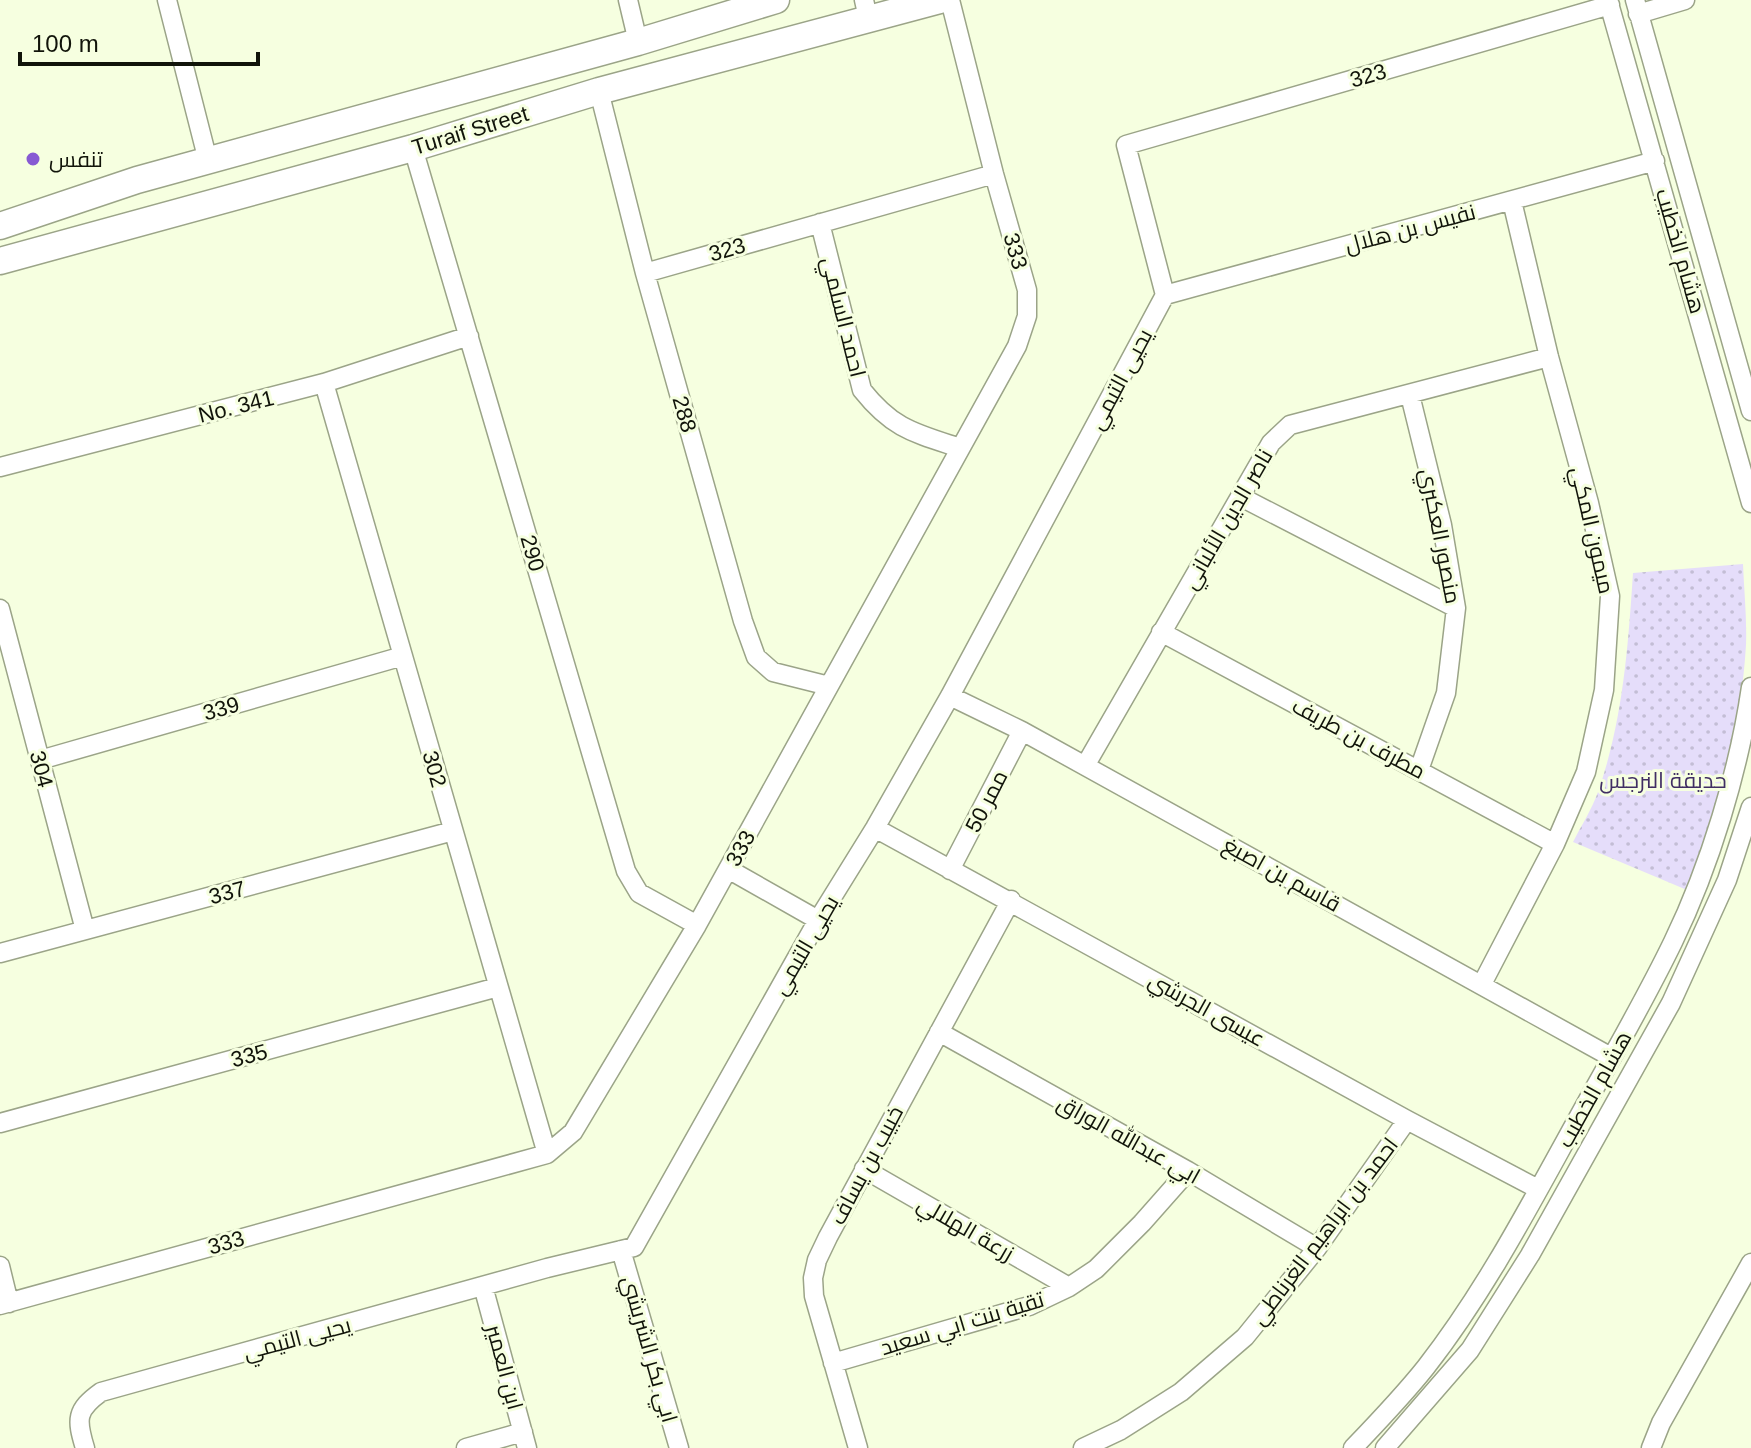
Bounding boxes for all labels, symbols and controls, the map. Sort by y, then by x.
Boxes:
scale bar [20,16,258,66]
text: 100 m [32,30,99,57]
street label: 323 [1347,58,1389,93]
street label: Turaif Street [409,101,531,160]
place label: تنفس [49,147,103,173]
marker: تنفس [24,150,42,168]
street label: هشام الخطيب [1648,186,1710,317]
street label: نفيس بن هلال [1342,199,1478,259]
street label: 333 [998,230,1033,272]
street label: 323 [706,232,748,267]
street label: احمد السلمي [813,255,870,381]
street label: يحيى التيمي [1083,325,1161,436]
street label: No. 341 [196,385,277,428]
street label: 288 [667,393,702,435]
street label: ناصر الدين الألباني [1177,445,1281,596]
street label: ميمون المكي [1562,464,1619,597]
street label: منصور العكبري [1411,466,1466,607]
street label: 290 [515,532,550,574]
street label: 339 [200,691,242,726]
street label: مطرف بن طريف [1287,693,1430,785]
street label: 304 [25,748,58,790]
street label: 302 [417,748,452,790]
street label: ممر 50 [960,766,1013,836]
park label: حديقة النرجس [1599,768,1727,794]
street label: 333 [721,826,760,870]
street label: قاسم بن اصبغ [1217,832,1345,920]
street label: 337 [206,876,248,909]
street label: يحيى التيمي [767,891,847,1001]
street label: عيسى الجرشي [1142,967,1269,1055]
street label: هشام الخطيب [1552,1027,1639,1153]
street label: 335 [228,1039,270,1072]
street label: ابي عبدالله الوراق [1051,1088,1205,1192]
street label: خبيب بن يساف [825,1102,909,1229]
street label: احمد بن ابراهيم الغرناطي [1246,1133,1406,1332]
street label: زرعة الهلالي [911,1191,1018,1270]
street label: 333 [205,1225,247,1260]
street label: ابي بكر الشريشي [613,1273,682,1426]
street label: تقية بنت ابي سعيد [877,1287,1048,1364]
street label: يحيى التيمي [241,1312,355,1369]
street label: ابن العمير [480,1320,528,1413]

